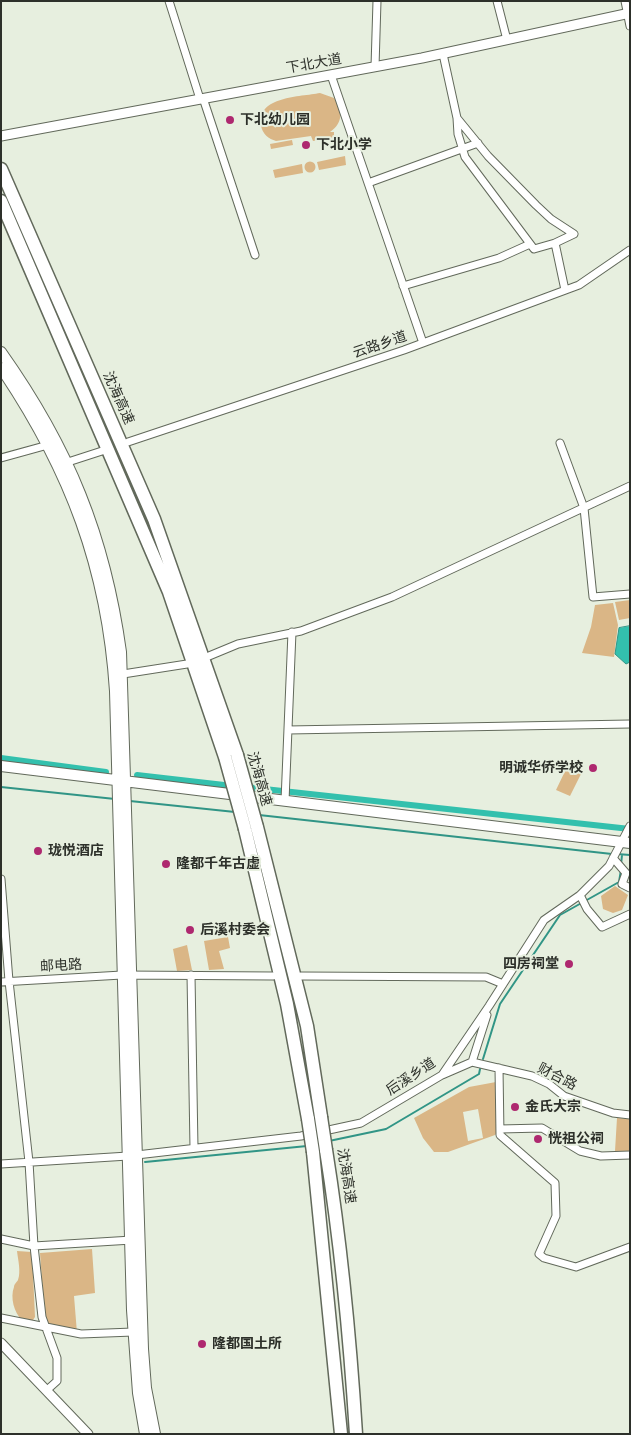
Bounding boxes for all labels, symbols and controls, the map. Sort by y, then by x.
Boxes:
street label: 下北大道 [285,51,343,77]
place label: 下北幼儿园 [240,112,310,128]
marker: 下北幼儿园 [224,114,236,126]
place label: 下北小学 [316,137,372,153]
marker: 下北小学 [300,139,312,151]
street label: 云路乡道 [351,328,409,362]
street label: 沈海高速 [99,369,137,427]
street label: 沈海高速 [243,750,275,808]
place label: 明诚华侨学校 [499,760,583,776]
marker: 明诚华侨学校 [587,762,599,774]
place label: 珑悦酒店 [48,843,104,859]
marker: 珑悦酒店 [32,845,44,857]
place label: 隆都千年古虚 [176,856,260,872]
marker: 隆都千年古虚 [160,858,172,870]
place label: 后溪村委会 [200,922,270,938]
marker: 后溪村委会 [184,924,196,936]
place label: 四房祠堂 [503,956,559,972]
street label: 邮电路 [40,957,82,975]
marker: 四房祠堂 [563,958,575,970]
street label: 后溪乡道 [383,1055,439,1099]
street label: 财合路 [534,1060,580,1094]
place label: 金氏大宗 [525,1099,581,1115]
marker: 金氏大宗 [509,1101,521,1113]
place label: 恍祖公祠 [548,1131,604,1147]
marker: 恍祖公祠 [532,1133,544,1145]
street label: 沈海高速 [333,1147,359,1205]
place label: 隆都国土所 [212,1336,282,1352]
marker: 隆都国土所 [196,1338,208,1350]

